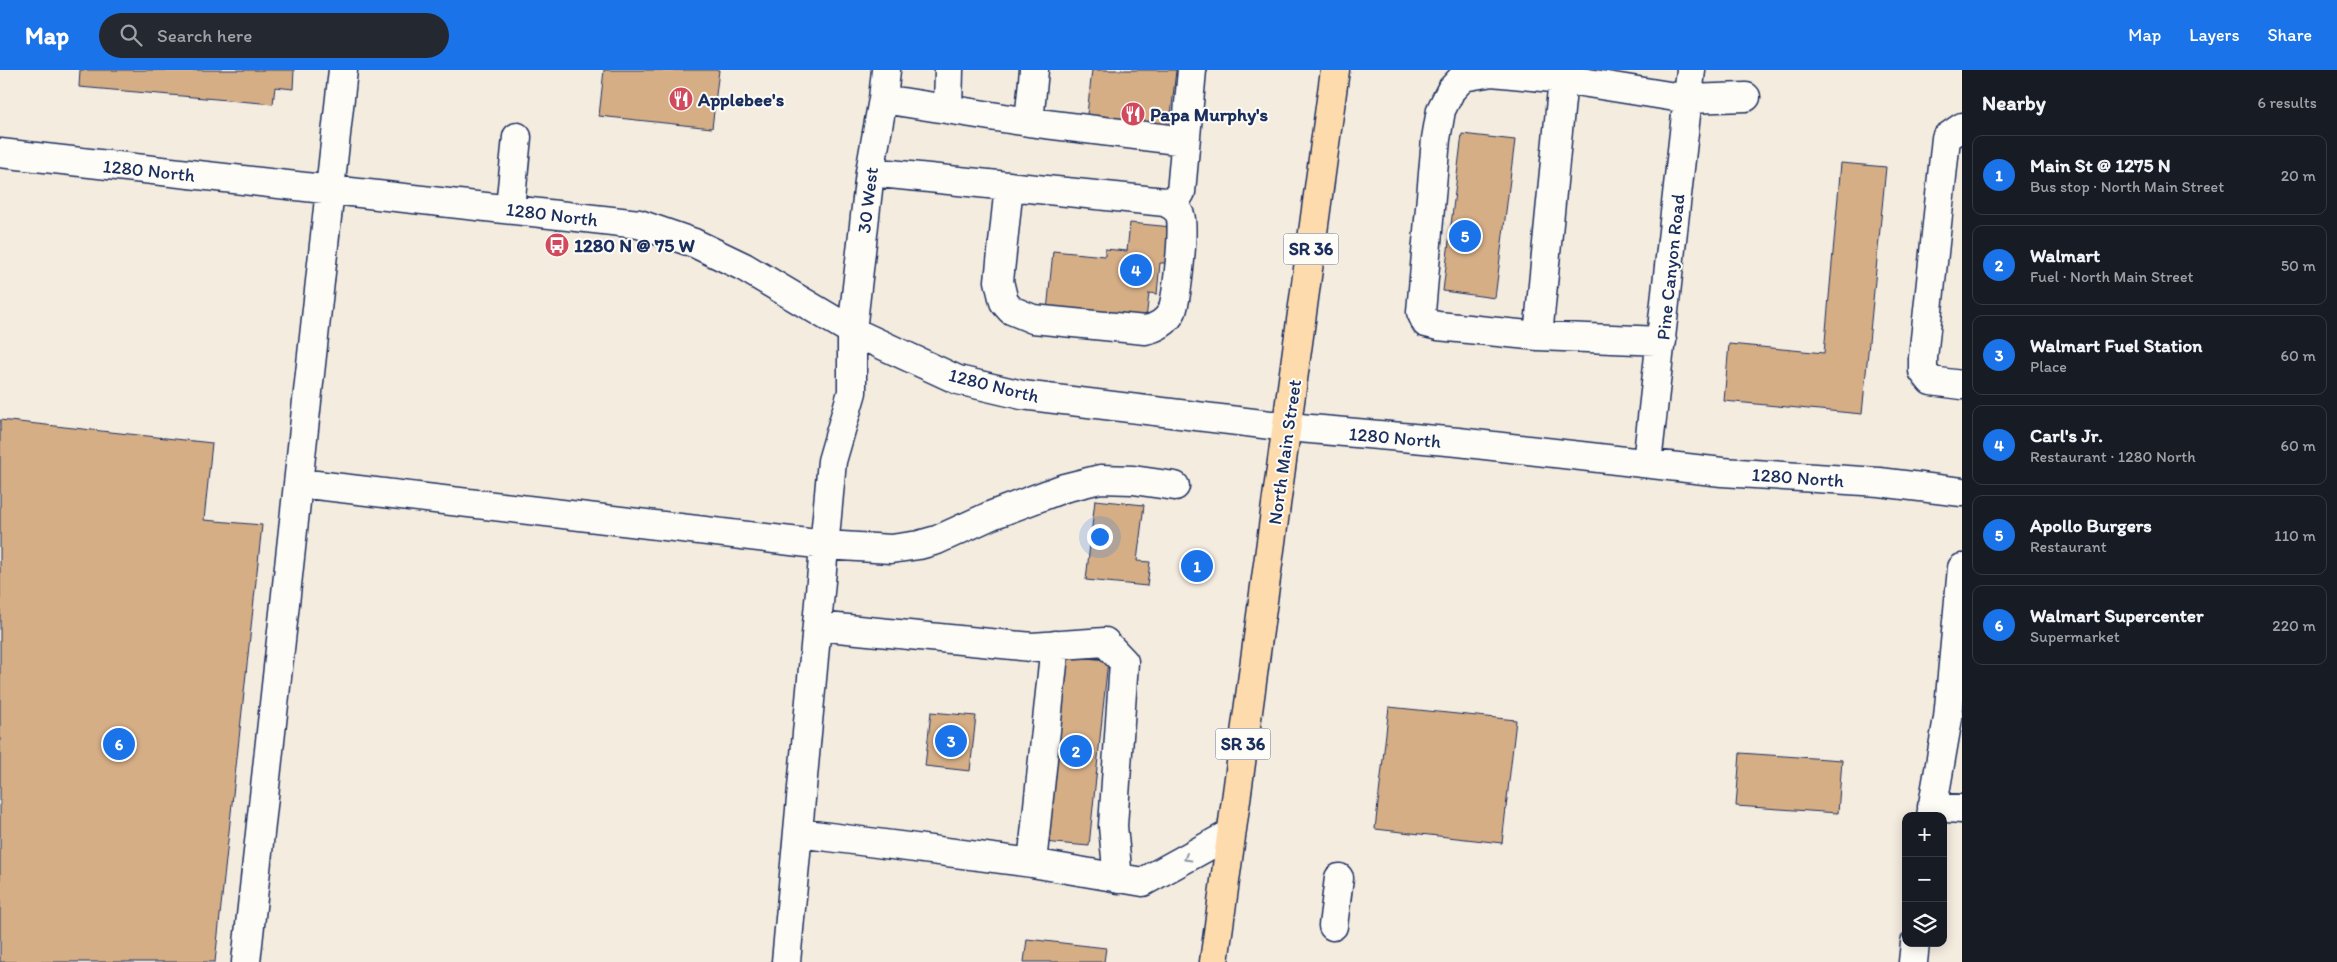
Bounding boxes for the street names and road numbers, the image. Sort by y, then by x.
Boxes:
street label: 1280 North [102,154,196,187]
street label: 30 West [852,166,883,234]
street label: Pine Canyon Road [1651,193,1690,341]
street label: 1280 North [505,197,599,232]
road number: SR 36 [1284,233,1338,264]
street label: 1280 North [946,363,1042,408]
street label: North Main Street [1263,378,1306,526]
street label: 1280 North [1348,422,1442,453]
street label: 1280 North [1751,463,1845,492]
road number: SR 36 [1216,729,1270,760]

